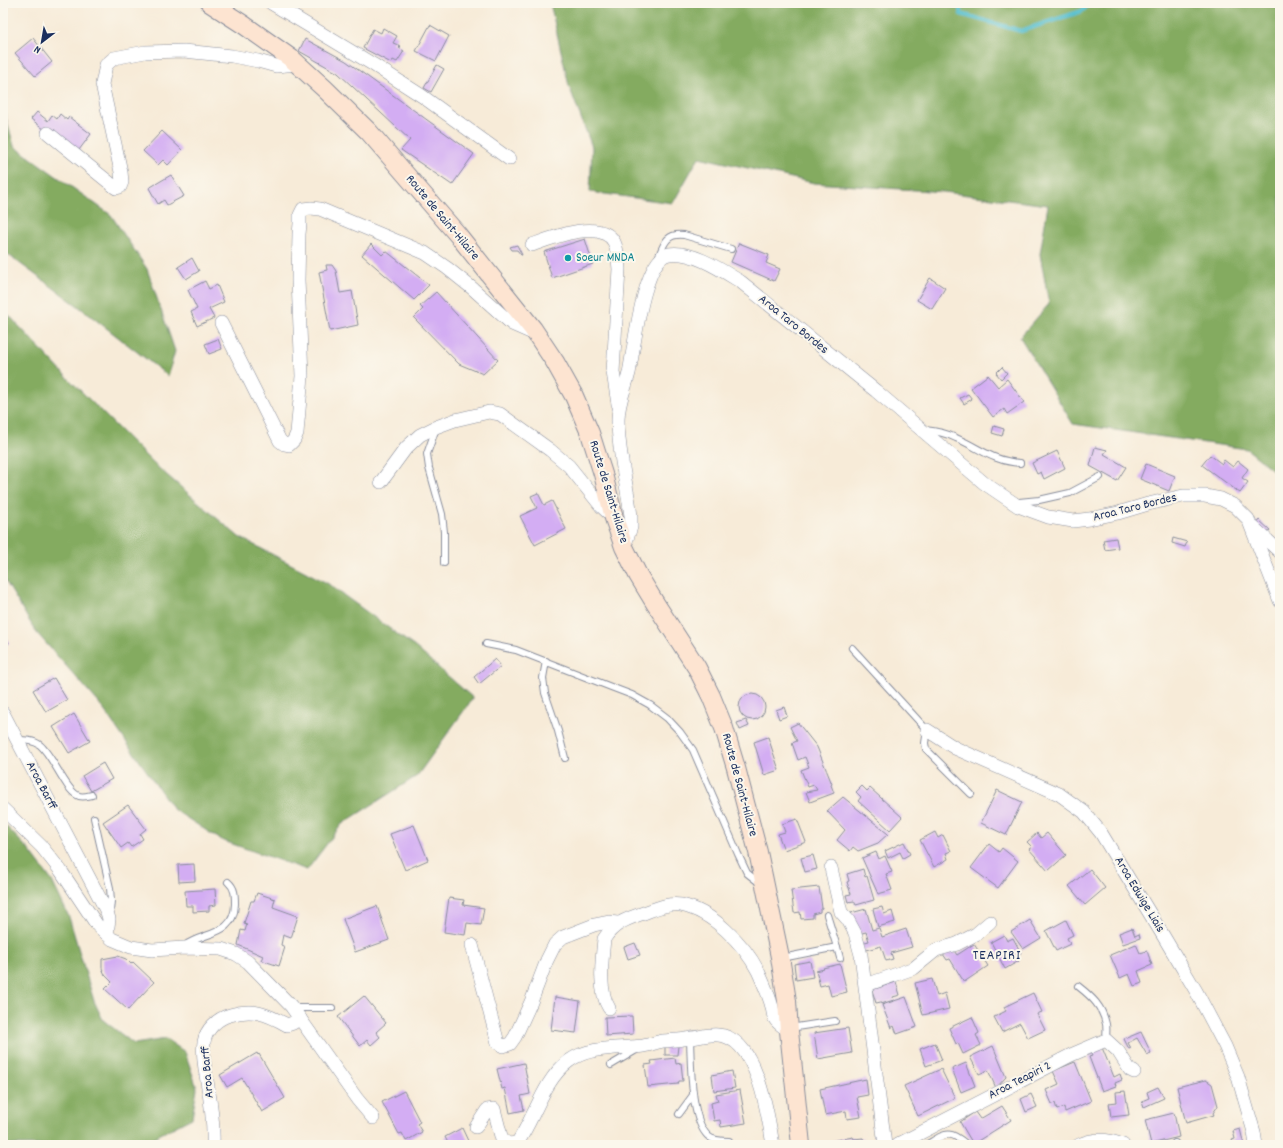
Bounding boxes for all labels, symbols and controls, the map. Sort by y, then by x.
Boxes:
north arrow [22,22,62,62]
text: N [31,40,44,57]
street label: Route de Saint-Hilaire [400,171,484,265]
place label: Soeur MNDA [576,249,635,268]
marker: Soeur MNDA [563,253,573,263]
street label: Aroa Taro Bordes [754,291,832,359]
street label: Route de Saint-Hilaire [583,438,633,546]
street label: Aroa Taro Bordes [1091,488,1179,528]
street label: Route de Saint-Hilaire [716,731,762,839]
street label: Aroa Barff [20,758,62,814]
street label: Aroa Edwige Liais [1109,853,1169,937]
district label: TEAPIRI [973,946,1021,966]
street label: Aroa Barff [196,1045,220,1099]
street label: Aroa Teapiri 2 [985,1057,1055,1105]

